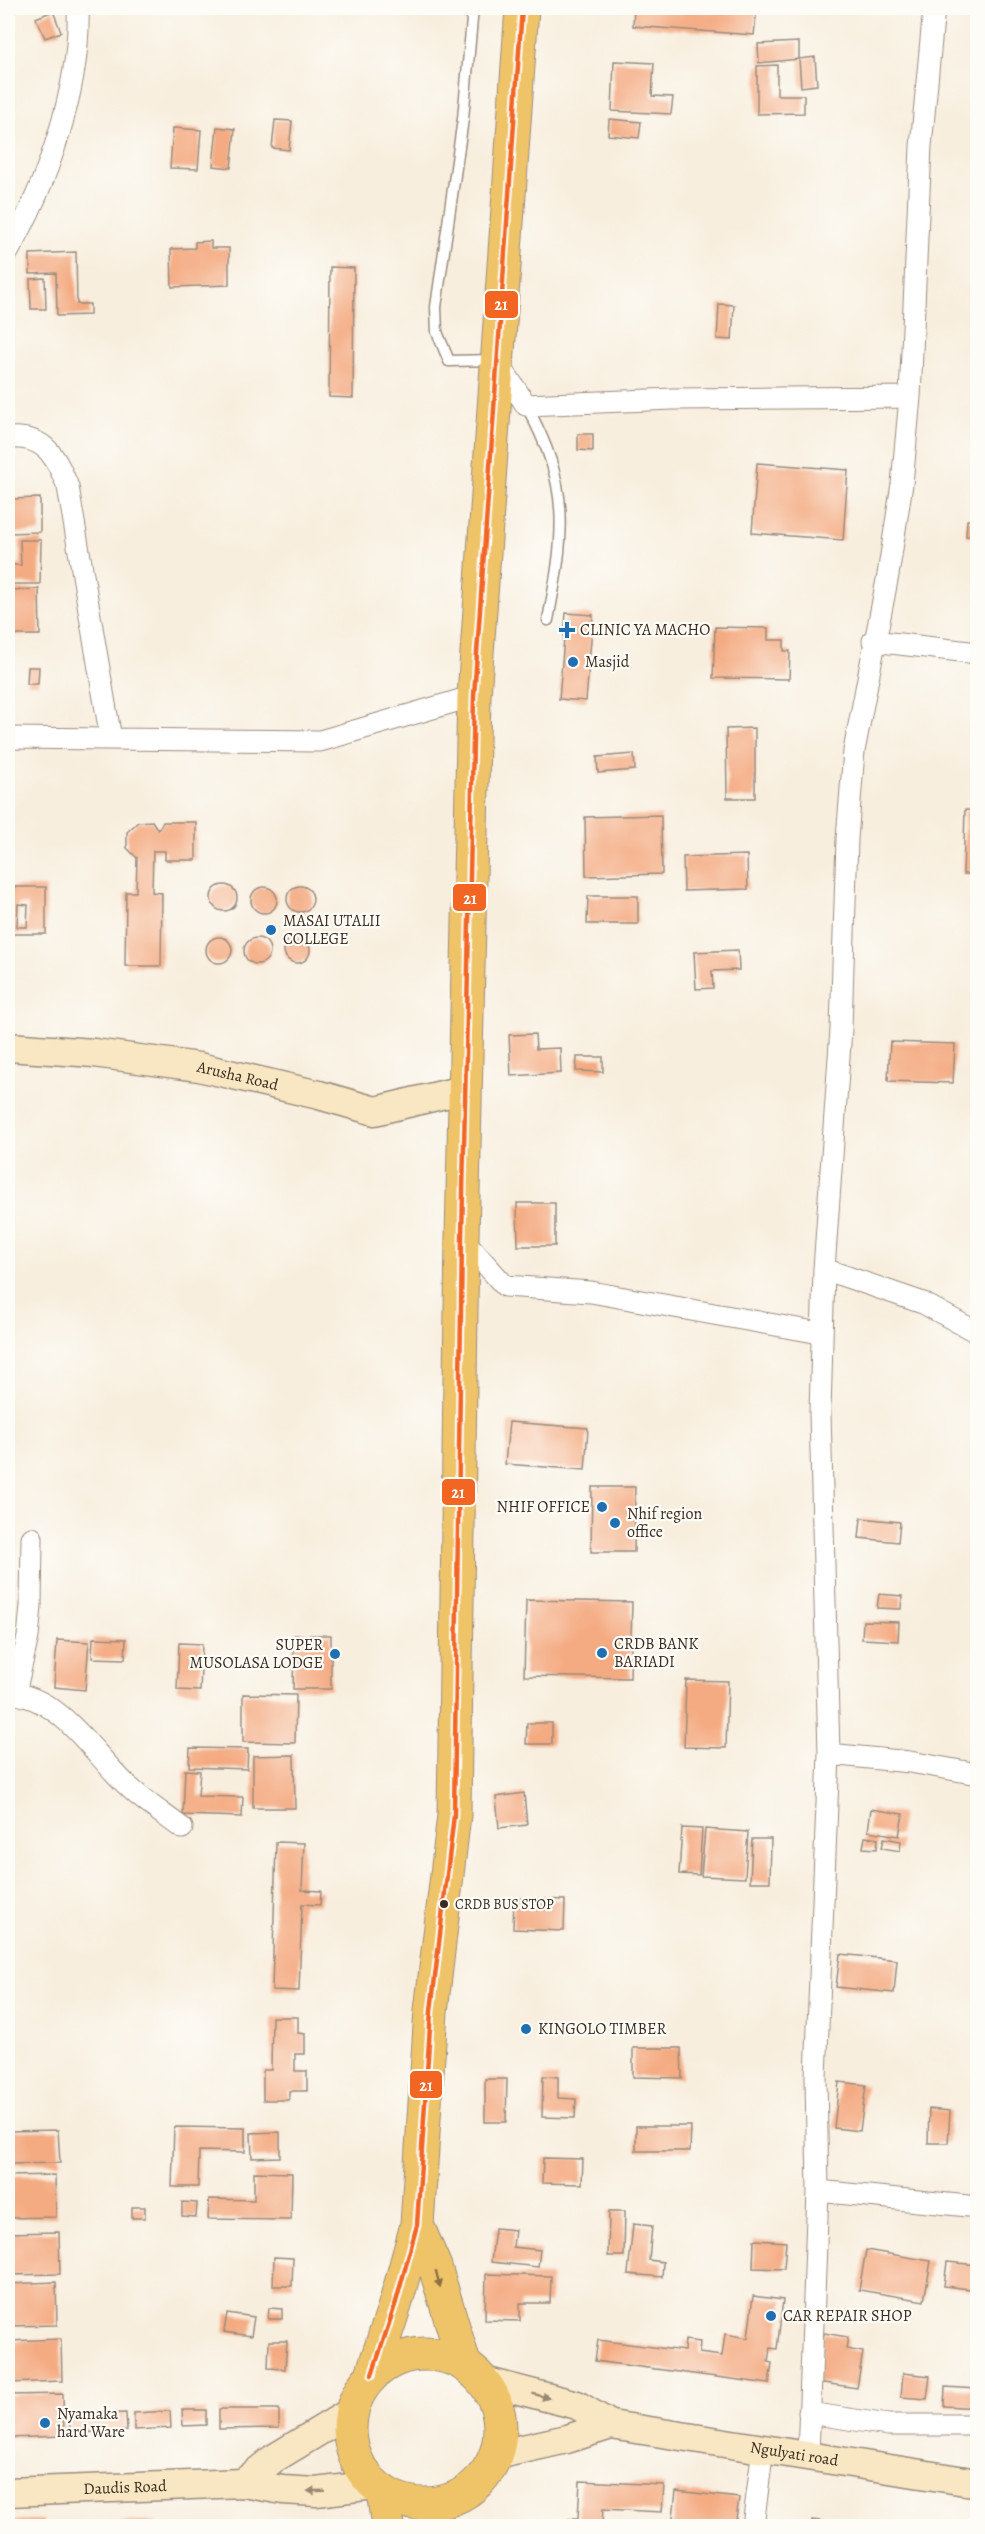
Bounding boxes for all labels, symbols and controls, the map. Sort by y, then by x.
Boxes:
line badge: 21 [484,290,519,319]
text: 21 [494,294,508,316]
place label: CLINIC YA MACHO [580,619,710,641]
marker: CLINIC YA MACHO [558,621,576,639]
place label: Masjid [585,651,630,673]
marker: Masjid [566,655,580,669]
line badge: 21 [452,883,487,912]
text: 21 [463,888,477,910]
place label: MASAI UTALII COLLEGE [283,910,381,950]
marker: MASAI UTALII COLLEGE [264,923,278,937]
street label: Arusha Road [194,1056,281,1096]
line badge: 21 [441,1478,476,1506]
text: 21 [451,1482,465,1504]
place label: NHIF OFFICE [497,1496,590,1518]
marker: NHIF OFFICE [595,1500,609,1514]
place label: Nhif region office [627,1503,702,1543]
marker: Nhif region office [608,1516,622,1530]
place label: CRDB BANK BARIADI [614,1633,698,1673]
place label: SUPER MUSOLASA LODGE [190,1634,323,1674]
marker: CRDB BANK BARIADI [595,1646,609,1660]
marker: SUPER MUSOLASA LODGE [328,1647,342,1661]
place label: CRDB BUS STOP [455,1895,554,1914]
marker: CRDB BUS STOP [438,1898,450,1910]
place label: KINGOLO TIMBER [538,2018,666,2040]
marker: KINGOLO TIMBER [519,2022,533,2036]
line badge: 21 [409,2070,443,2099]
text: 21 [419,2075,433,2097]
one-way arrow [434,2270,443,2288]
place label: CAR REPAIR SHOP [783,2305,912,2327]
marker: CAR REPAIR SHOP [764,2309,778,2323]
one-way arrow [532,2391,550,2401]
place label: Nyamaka hard Ware [57,2403,125,2443]
marker: Nyamaka hard Ware [38,2416,52,2430]
street label: Ngulyati road [749,2436,840,2472]
street label: Daudis Road [83,2475,167,2500]
one-way arrow [307,2486,326,2495]

